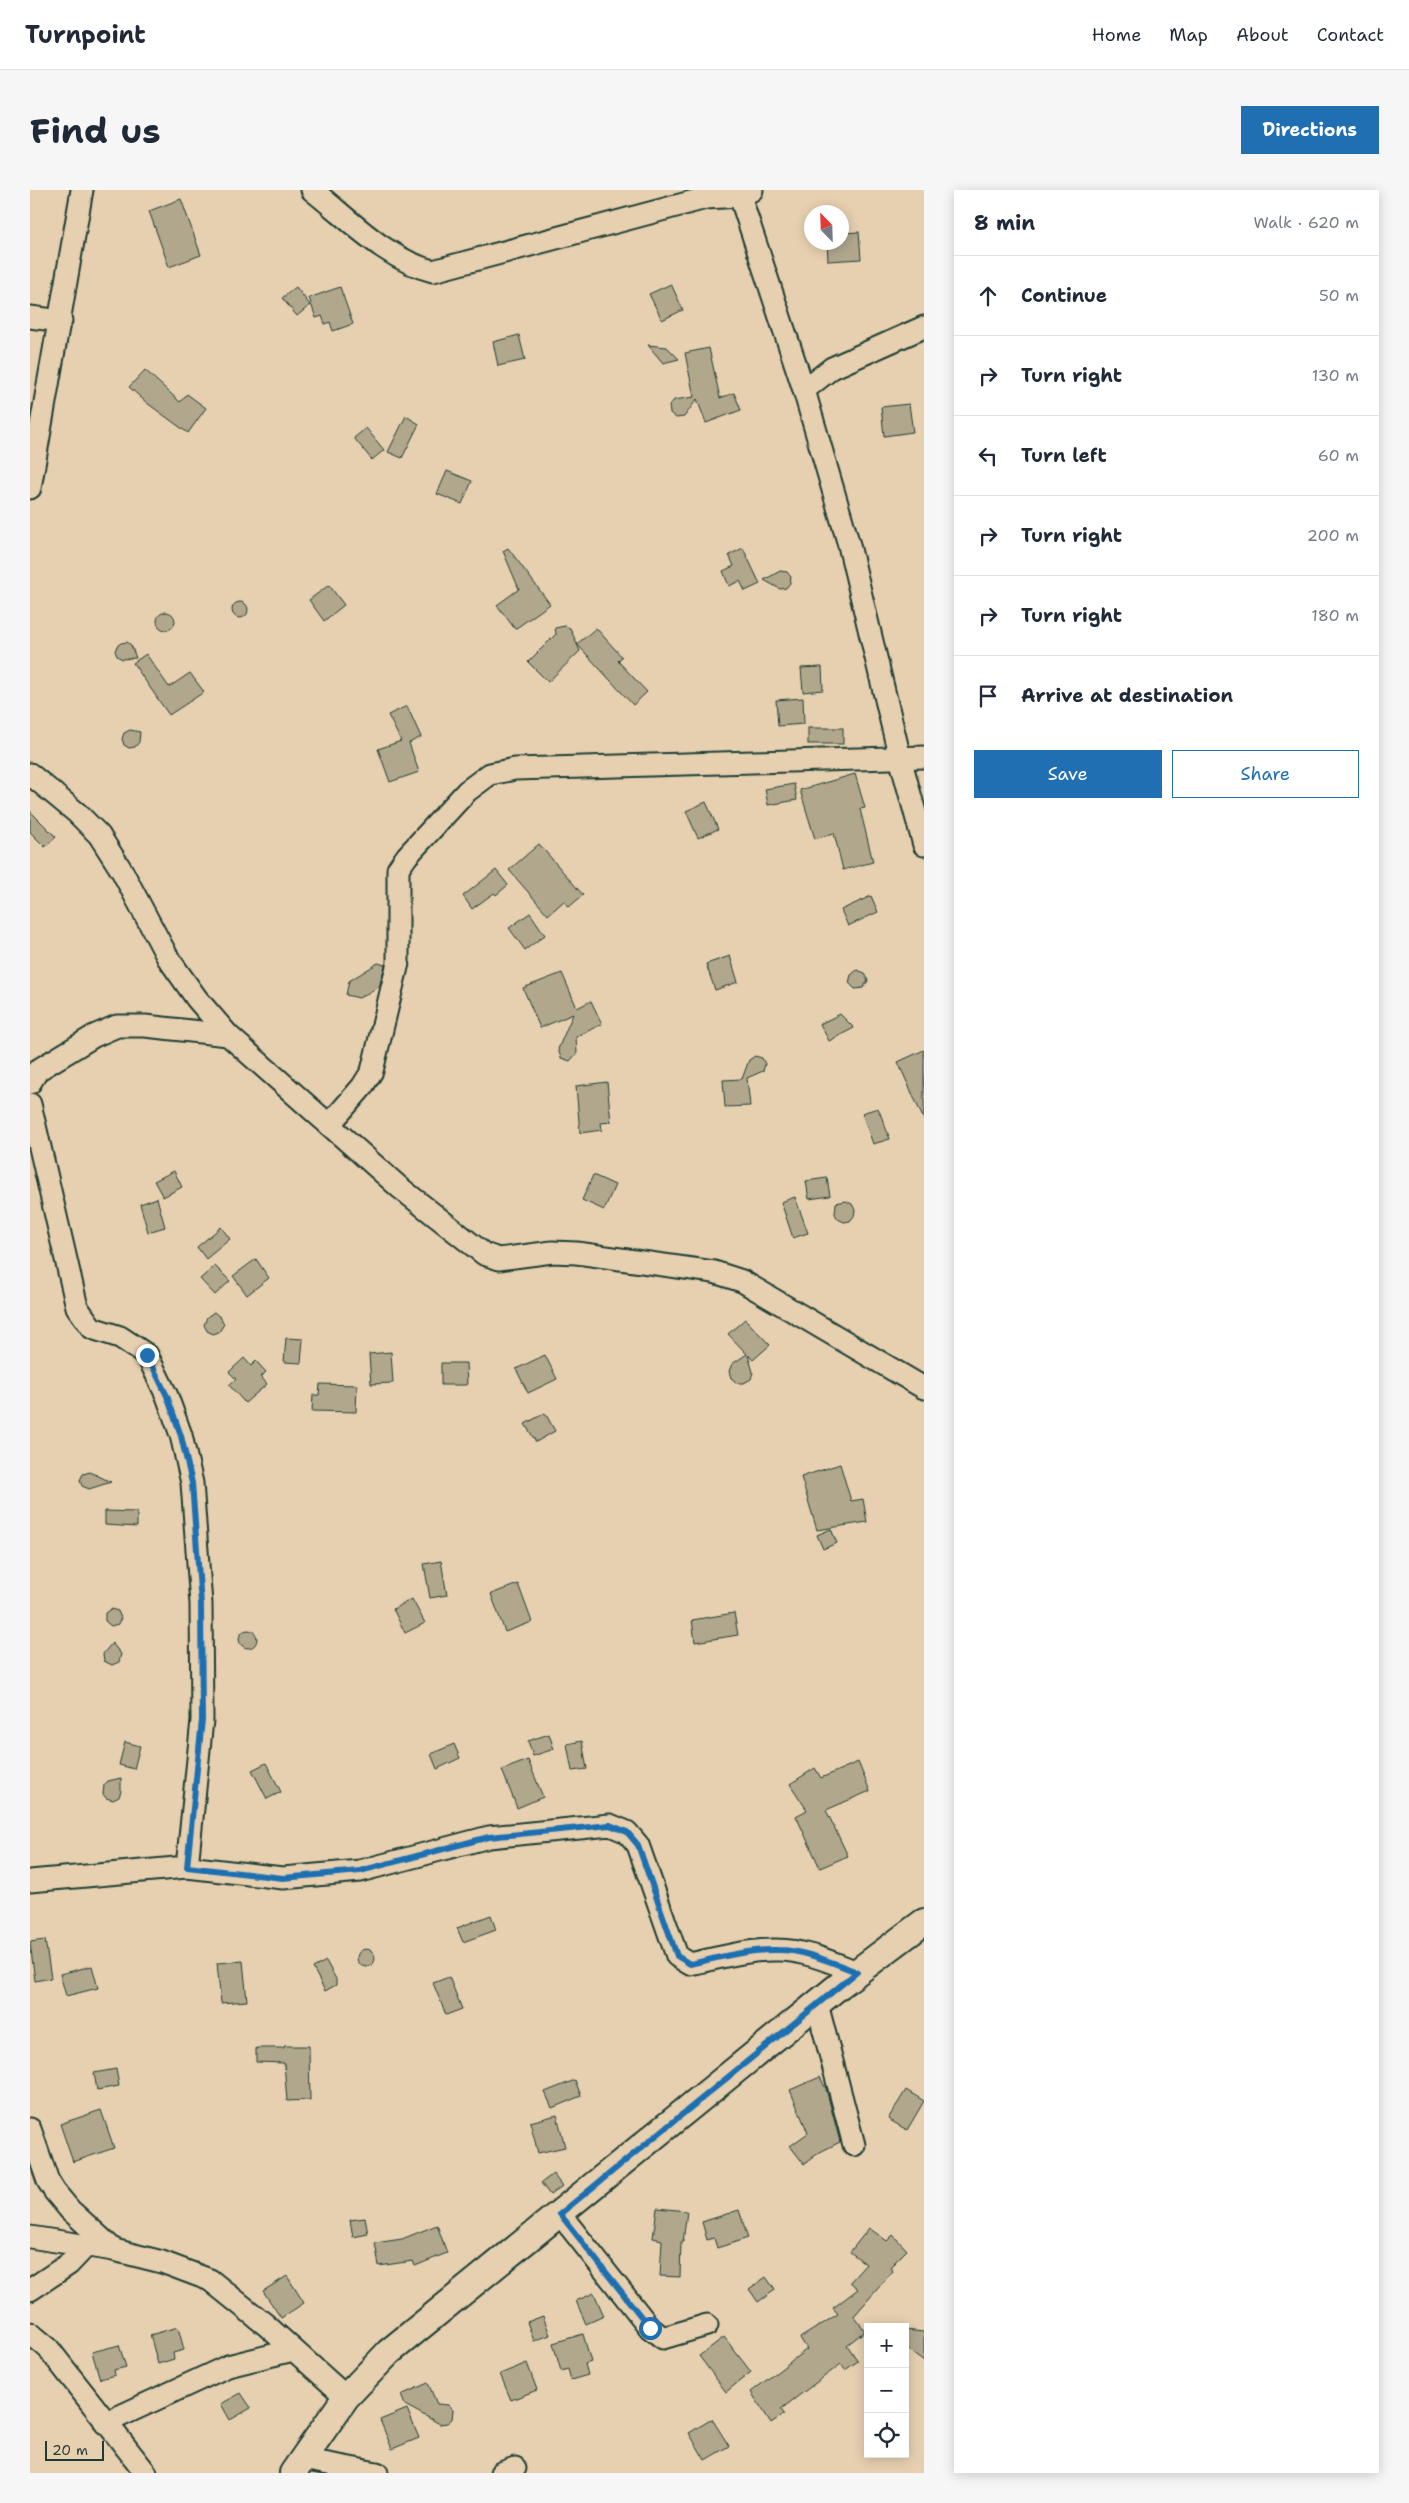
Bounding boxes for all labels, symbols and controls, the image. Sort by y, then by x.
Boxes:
text: Turnpoint [25,19,146,51]
text: Home [1092,23,1141,47]
text: Map [1169,23,1208,47]
text: About [1236,23,1289,47]
text: Contact [1317,23,1384,47]
button: Directions [1241,106,1379,154]
text: Find us [30,107,161,154]
north arrow [804,205,849,250]
text: 8 min [974,209,1035,237]
text: Walk · 620 m [1254,212,1359,233]
icon: ahead [974,282,1002,310]
text: Continue [1021,283,1107,308]
text: 50 m [1319,285,1359,306]
icon: right [974,362,1002,390]
text: Turn right [1021,363,1122,388]
text: 130 m [1312,365,1359,386]
icon: left [974,442,1002,470]
text: Turn left [1021,443,1107,468]
text: 60 m [1318,445,1359,466]
icon: right [974,522,1002,550]
text: Turn right [1021,523,1122,548]
text: 200 m [1307,525,1359,546]
icon: right [974,602,1002,630]
text: Turn right [1021,603,1122,628]
text: 180 m [1311,605,1359,626]
icon: arrive [974,682,1002,710]
text: Arrive at destination [1021,683,1233,708]
button: Save [974,750,1162,798]
button: Share [1172,750,1359,798]
route end [136,1344,159,1367]
route start [639,2317,662,2340]
map controls [864,2323,909,2458]
button: + [864,2323,909,2368]
button: − [864,2368,909,2413]
button: locate [864,2413,909,2458]
scale bar [45,2438,104,2461]
text: 20 m [52,2441,88,2459]

